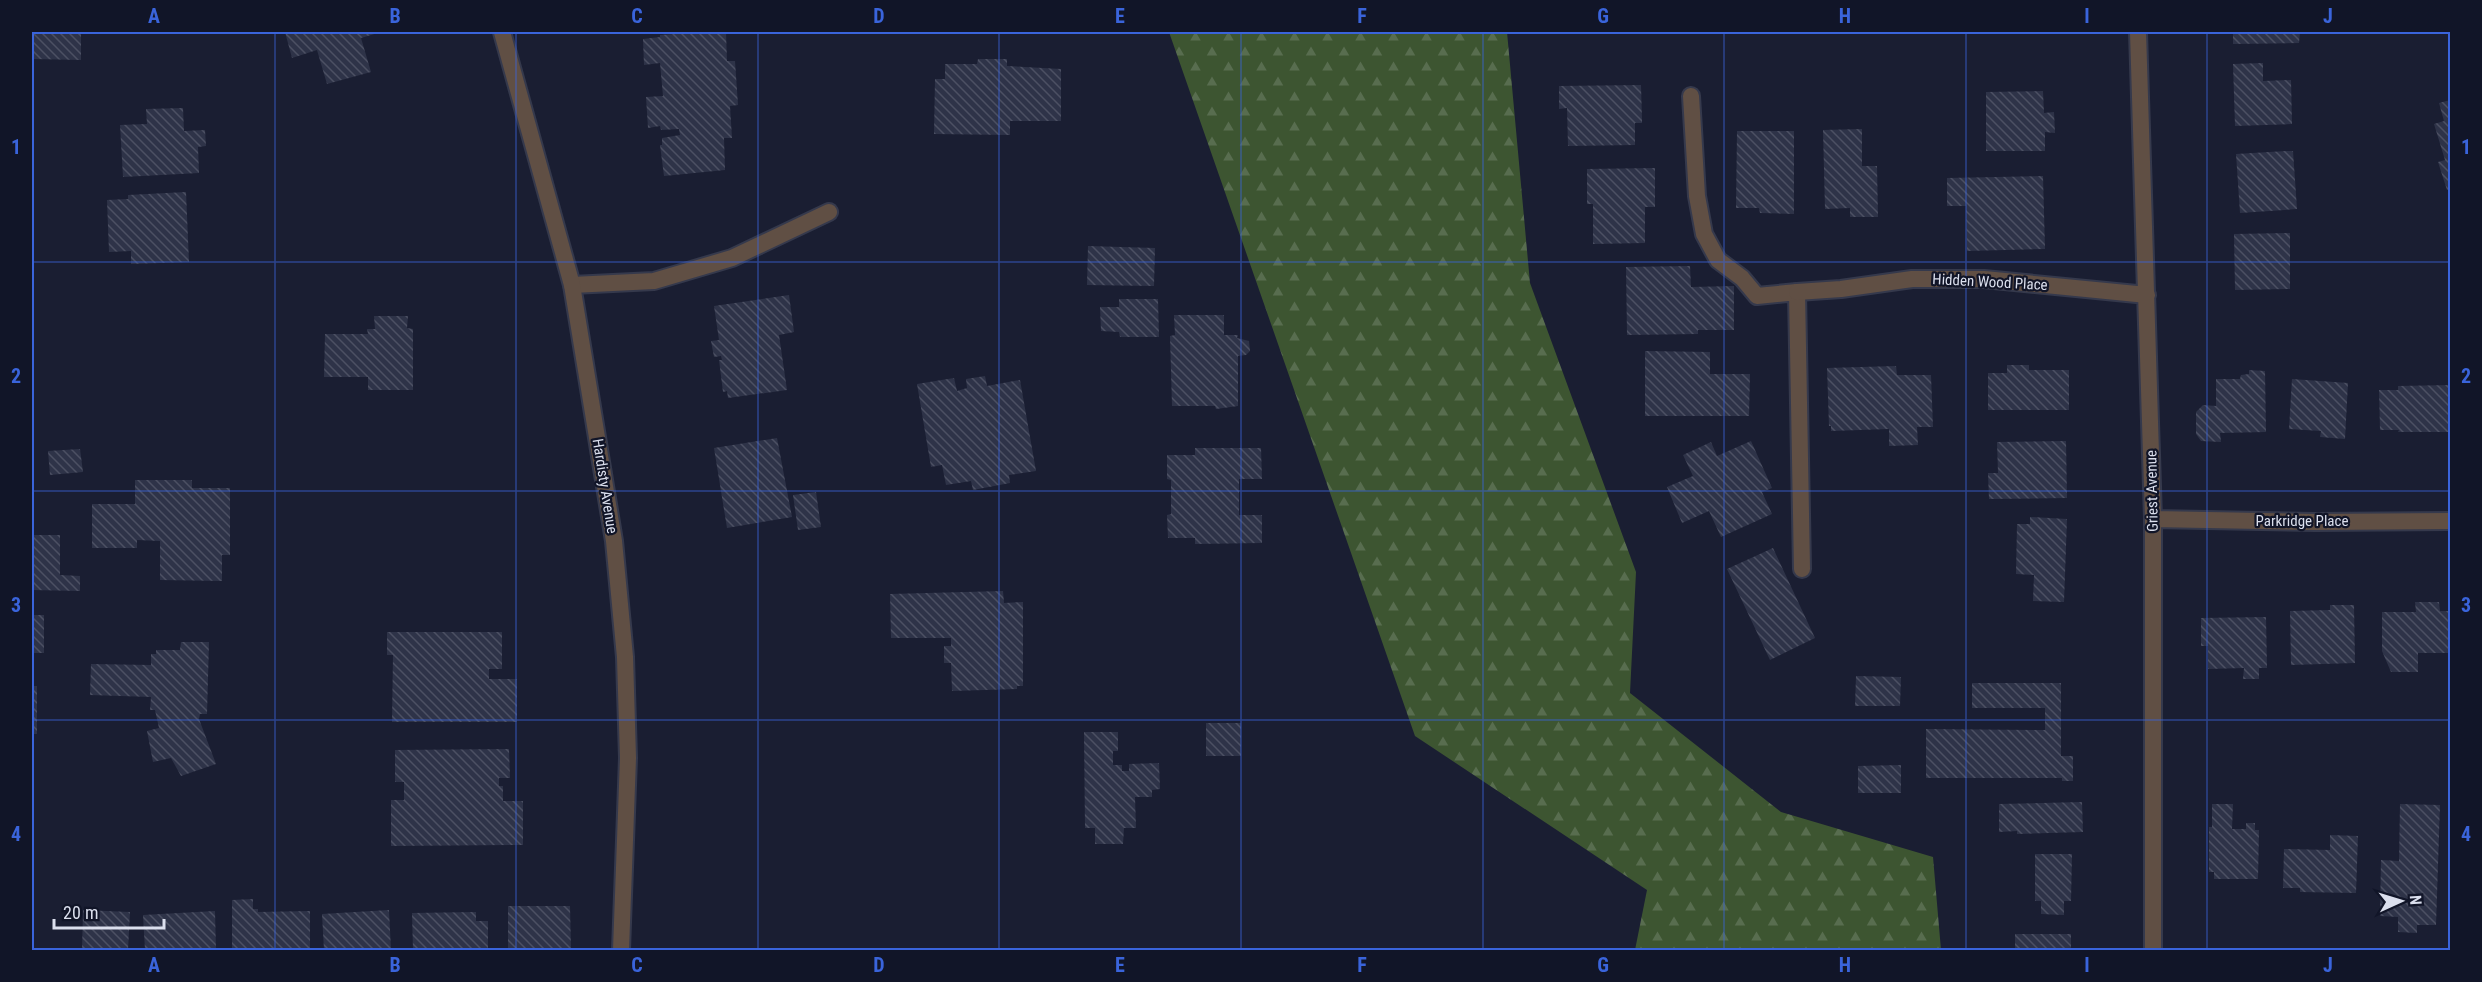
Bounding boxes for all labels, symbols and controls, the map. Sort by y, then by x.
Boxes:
text: A [148,4,160,28]
text: B [389,4,401,28]
text: C [631,4,643,28]
text: D [873,4,885,28]
text: E [1115,4,1125,28]
text: F [1357,4,1367,28]
text: G [1597,4,1609,28]
text: H [1839,4,1851,28]
text: I [2084,4,2090,28]
text: J [2323,4,2333,28]
text: 1 [11,135,21,159]
text: 1 [2461,135,2471,159]
street label: Hidden Wood Place [1932,270,2048,294]
text: 2 [11,364,21,388]
text: 2 [2461,364,2471,388]
street label: Hardisty Avenue [589,437,621,535]
street label: Griest Avenue [2142,450,2162,532]
street label: Parkridge Place [2256,512,2348,530]
text: 3 [11,593,21,617]
text: 3 [2461,593,2471,617]
text: 4 [11,822,21,846]
text: 4 [2461,822,2471,846]
north arrow [2371,871,2431,931]
scale bar [54,892,164,930]
text: N [2406,894,2425,906]
text: 20 m [63,902,98,923]
text: A [148,953,160,977]
text: B [389,953,401,977]
text: C [631,953,643,977]
text: D [873,953,885,977]
text: E [1115,953,1125,977]
text: F [1357,953,1367,977]
text: G [1597,953,1609,977]
text: H [1839,953,1851,977]
text: I [2084,953,2090,977]
text: J [2323,953,2333,977]

